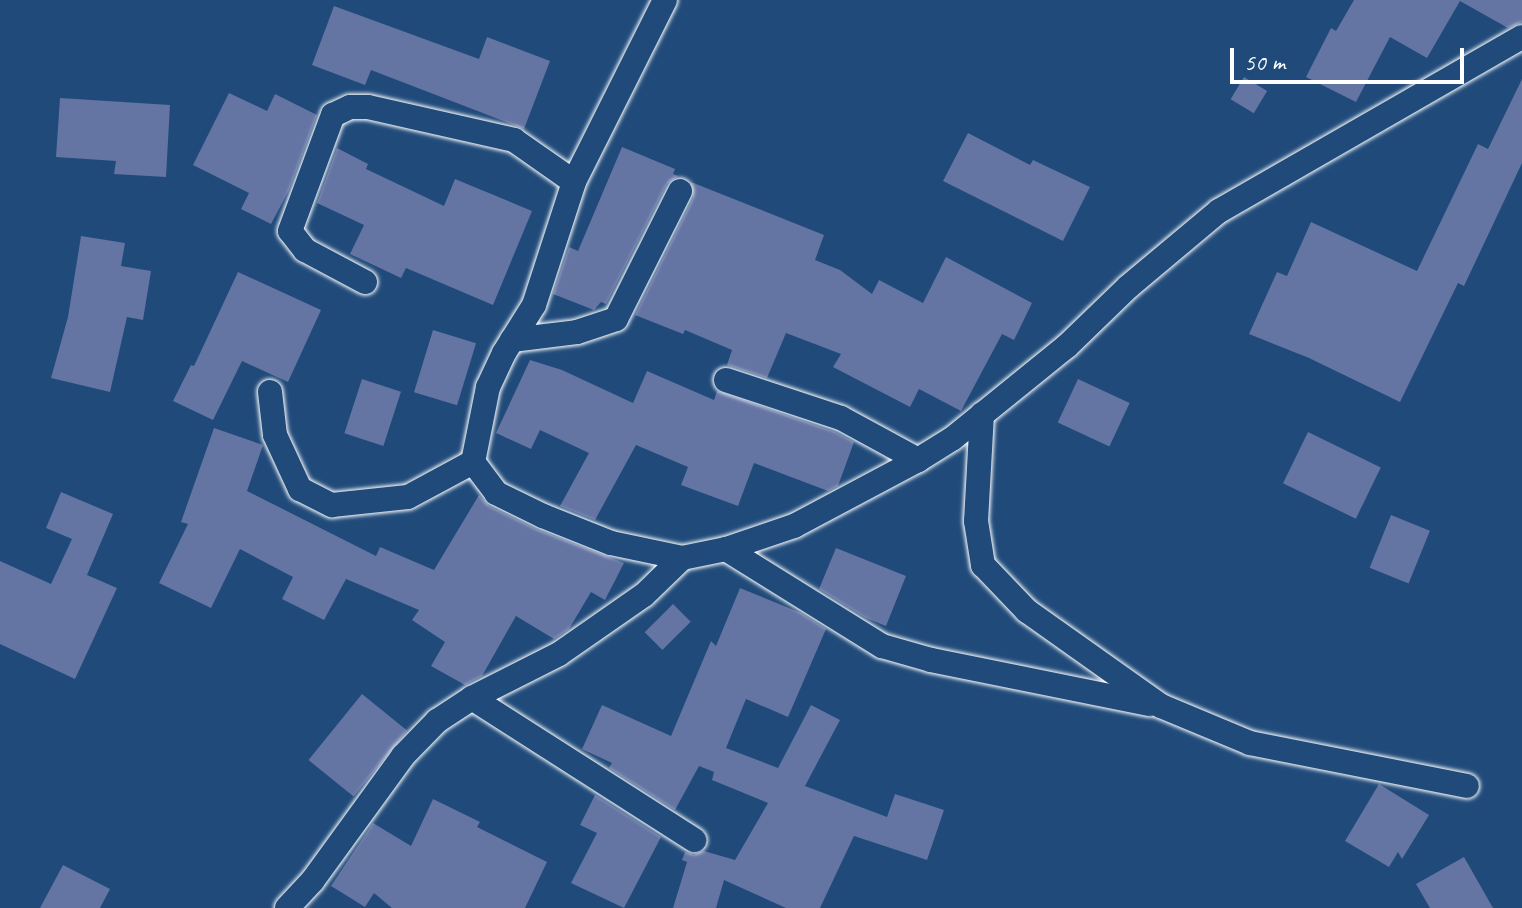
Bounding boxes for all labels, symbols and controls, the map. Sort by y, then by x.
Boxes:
scale bar [1234,32,1468,82]
text: 50 m [1244,47,1285,77]

